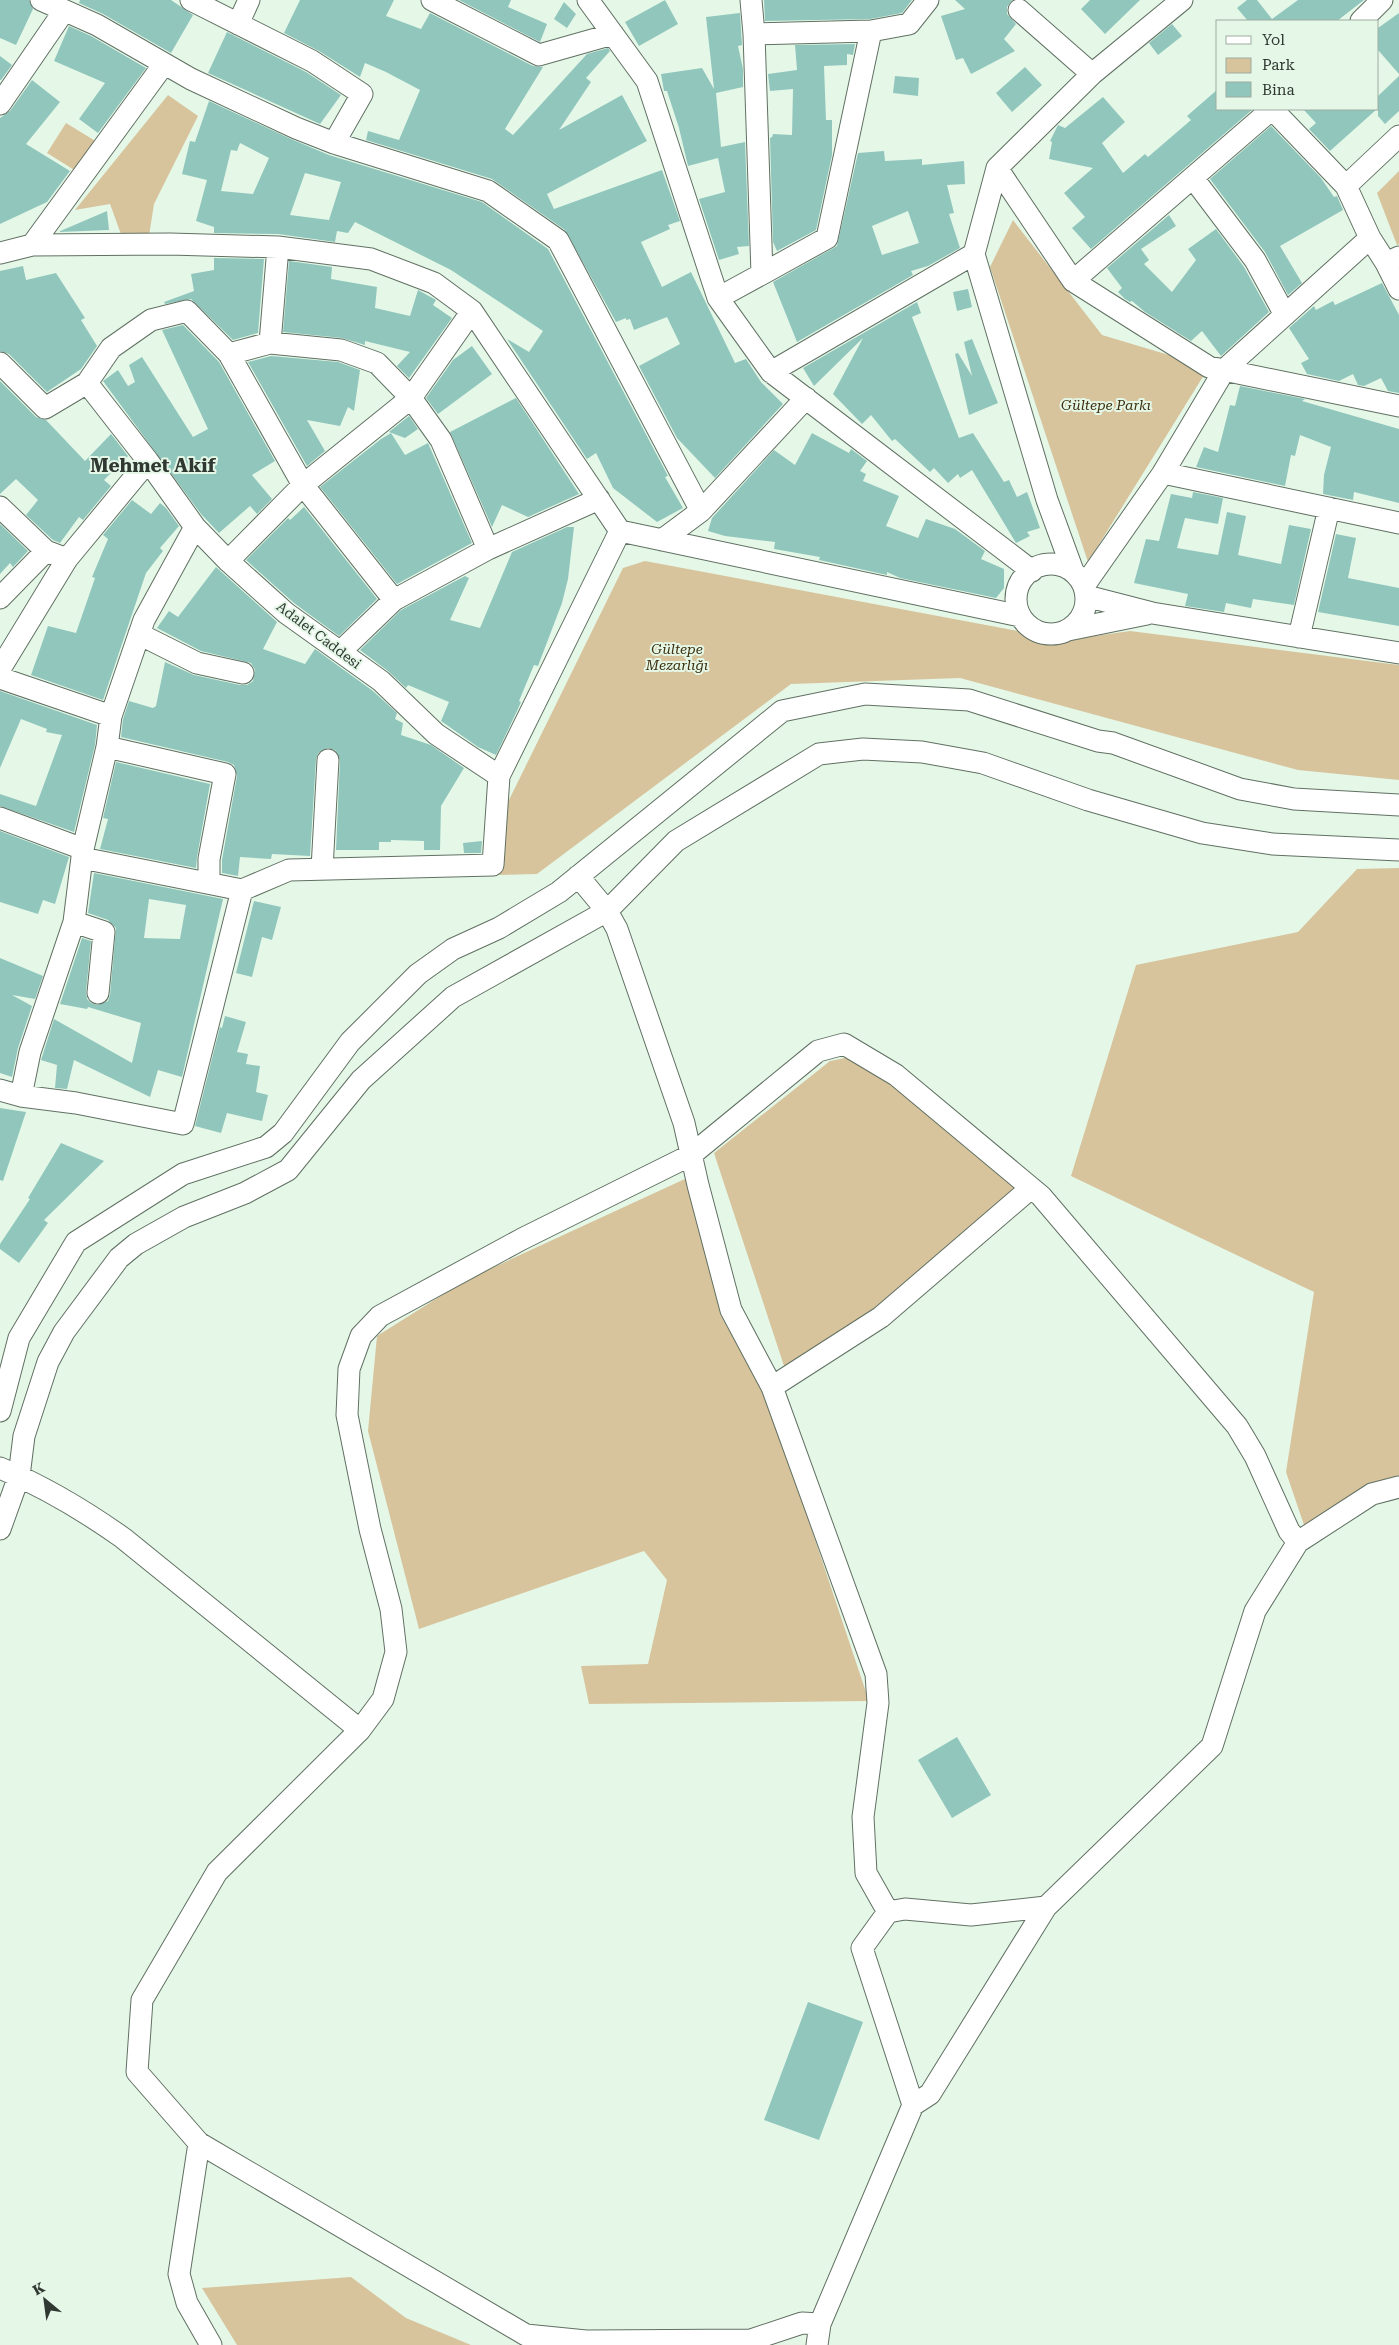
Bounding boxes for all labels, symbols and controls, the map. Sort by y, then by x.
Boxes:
legend [1216,20,1379,110]
text: Yol [1262,31,1285,49]
text: Park [1262,56,1296,74]
text: Bina [1262,81,1295,99]
park label: Gültepe Parkı [1061,397,1151,413]
district label: Mehmet Akif [90,454,217,477]
street label: Adalet Caddesi [274,598,365,672]
park label: Gültepe Mezarlığı [645,641,708,673]
north arrow [20,2275,70,2325]
text: K [30,2279,47,2298]

